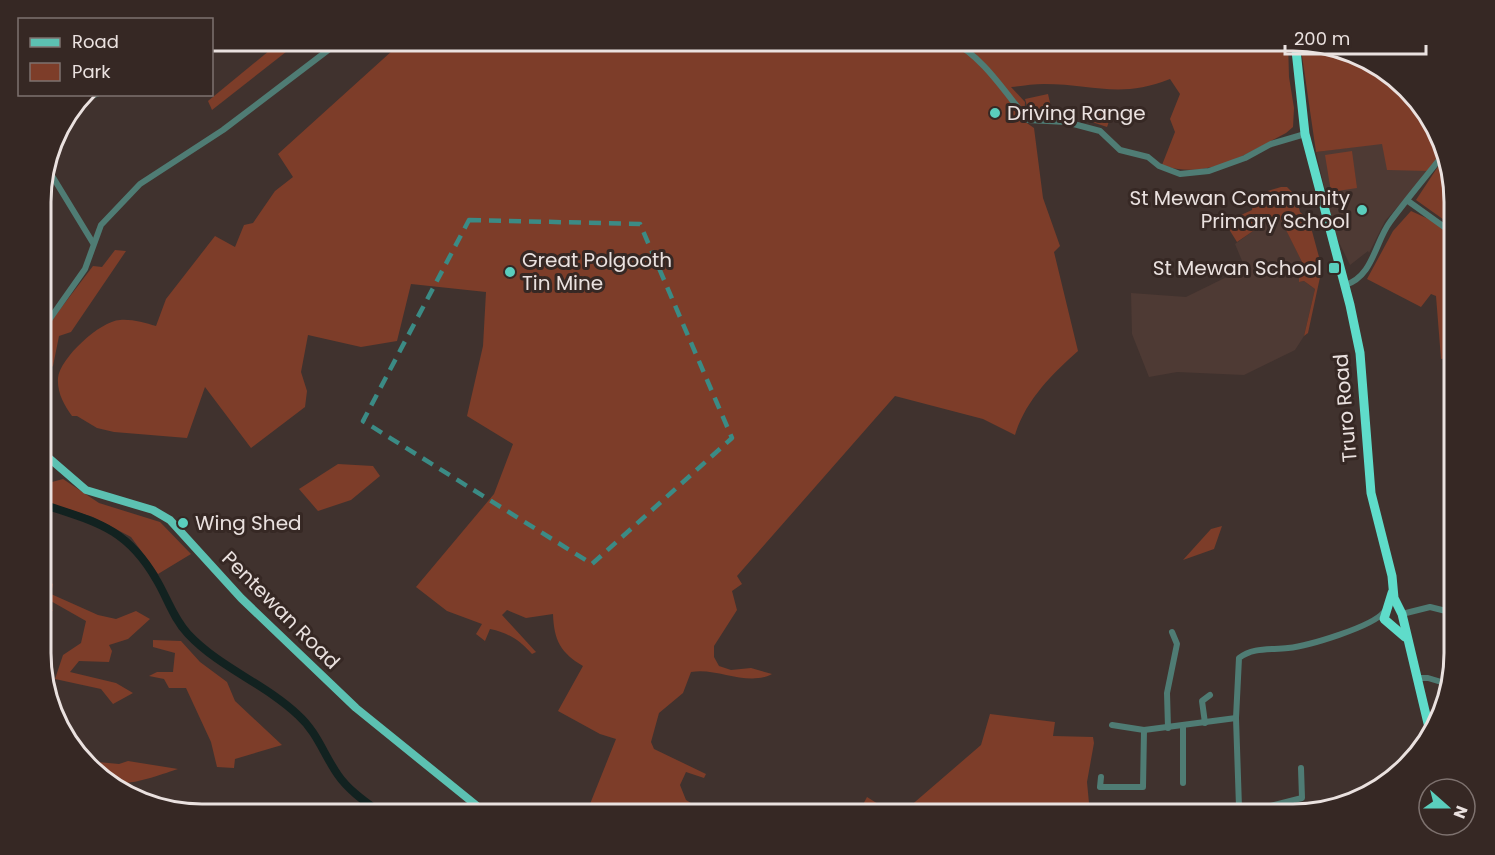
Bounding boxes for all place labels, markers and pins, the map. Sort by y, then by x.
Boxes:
place label: Driving Range [1007,99,1146,127]
marker: Driving Range [988,106,1002,120]
place label: St Mewan Community Primary School [1129,184,1350,235]
marker: St Mewan Community Primary School [1355,203,1369,217]
place label: Great Polgooth Tin Mine [522,246,672,297]
place label: St Mewan School [1153,254,1322,282]
marker: St Mewan School [1327,261,1341,275]
marker: Great Polgooth Tin Mine [503,265,517,279]
place label: Wing Shed [195,509,302,537]
marker: Wing Shed [176,516,190,530]

